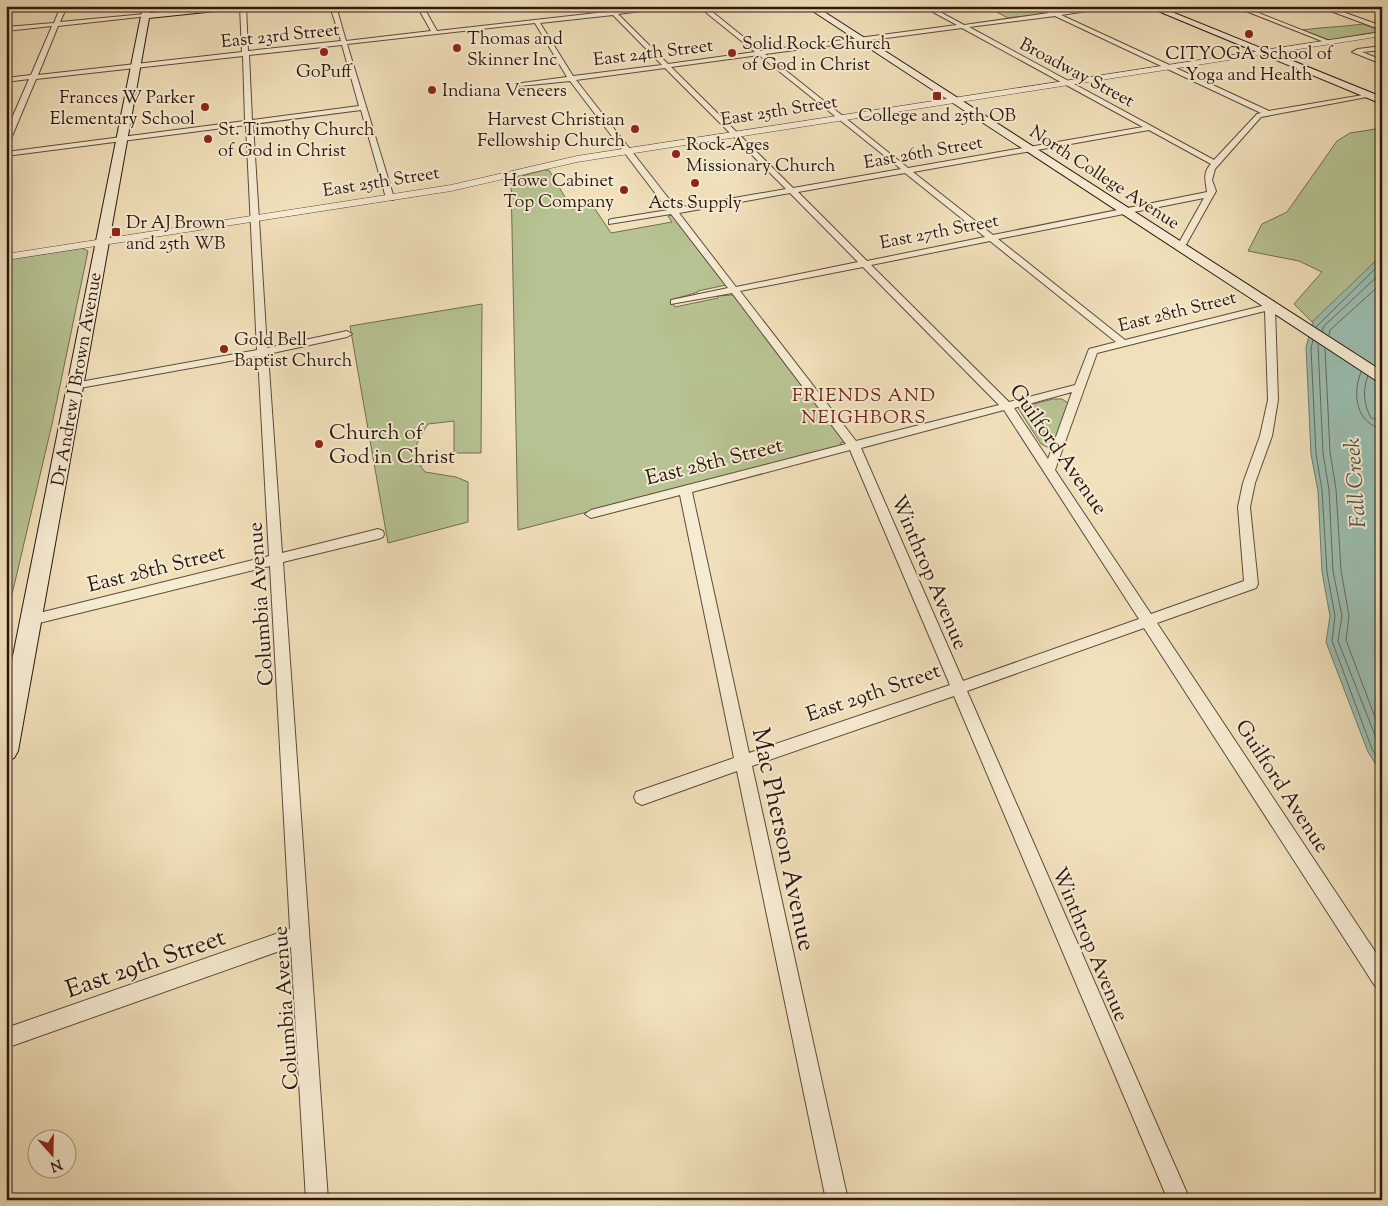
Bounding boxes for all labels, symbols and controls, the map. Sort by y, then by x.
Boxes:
street label: East 23rd Street [220,18,341,56]
place label: Thomas and Skinner Inc [467,27,563,74]
marker: CITYOGA School of Yoga and Health [1243,28,1255,40]
place label: Solid Rock Church of God in Christ [742,32,892,79]
street label: Broadway Street [1014,33,1138,115]
street label: East 24th Street [592,34,715,74]
marker: Thomas and Skinner Inc [451,42,463,54]
place label: CITYOGA School of Yoga and Health [1165,42,1334,89]
marker: GoPuff [318,46,330,58]
marker: Solid Rock Church of God in Christ [726,47,738,59]
place label: GoPuff [296,60,353,86]
place label: Indiana Veneers [442,79,567,105]
marker: Indiana Veneers [426,84,438,96]
place label: Frances W Parker Elementary School [50,86,195,133]
street label: East 25th Street [719,90,840,134]
marker: College and 25th OB [931,90,943,102]
marker: Frances W Parker Elementary School [199,101,211,113]
place label: College and 25th OB [858,104,1016,130]
place label: Harvest Christian Fellowship Church [477,108,625,155]
place label: St. Timothy Church of God in Christ [218,118,375,165]
street label: North College Avenue [1024,120,1184,237]
marker: Harvest Christian Fellowship Church [629,123,641,135]
street label: East 26th Street [862,131,985,177]
marker: St. Timothy Church of God in Christ [202,133,214,145]
place label: Rock-Ages Missionary Church [686,133,836,180]
marker: Rock-Ages Missionary Church [670,148,682,160]
street label: East 25th Street [321,161,442,205]
place label: Howe Cabinet Top Company [503,169,614,216]
marker: Acts Supply [689,177,701,189]
marker: Howe Cabinet Top Company [618,184,630,196]
place label: Acts Supply [648,191,742,217]
street label: East 27th Street [878,209,1001,257]
place label: Dr AJ Brown and 25th WB [126,211,226,258]
marker: Dr AJ Brown and 25th WB [110,226,122,238]
street label: Dr Andrew J Brown Avenue [46,270,110,488]
street label: East 28th Street [1116,286,1239,340]
place label: Gold Bell Baptist Church [234,328,353,375]
marker: Gold Bell Baptist Church [218,343,230,355]
street label: Guilford Avenue [1001,379,1114,522]
district label: FRIENDS AND NEIGHBORS [792,383,936,432]
place label: Church of God in Christ [329,419,455,473]
street label: East 28th Street [643,431,786,495]
water label: Fall Creek [1338,436,1376,529]
marker: Church of God in Christ [313,438,325,450]
street label: Winthrop Avenue [882,491,974,655]
street label: Columbia Avenue [241,521,283,687]
street label: East 28th Street [85,538,228,602]
street label: East 29th Street [802,657,945,731]
street label: Guilford Avenue [1227,714,1336,860]
street label: Mac Pherson Avenue [741,725,823,955]
street label: Winthrop Avenue [1043,863,1135,1027]
street label: East 29th Street [61,920,231,1009]
street label: Columbia Avenue [266,925,308,1091]
north arrow [28,1128,78,1178]
text: N [47,1153,64,1176]

